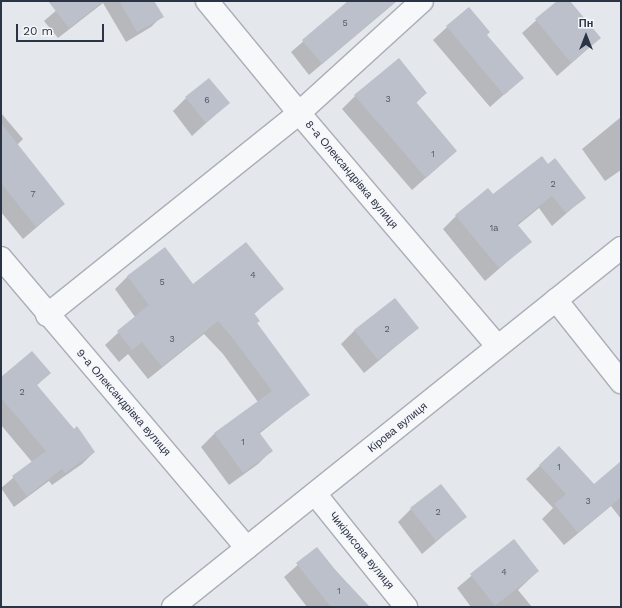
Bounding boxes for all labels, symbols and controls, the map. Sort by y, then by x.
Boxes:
scale bar [18,16,106,42]
north arrow [566,16,606,56]
text: Пн [579,17,593,30]
house number: 5 [342,18,348,28]
text: 20 m [23,24,53,38]
house number: 3 [385,94,391,104]
house number: 6 [204,95,210,105]
street label: 8-а Олександрівка вулиця [302,118,400,232]
house number: 1 [431,149,435,159]
house number: 2 [550,179,556,189]
house number: 7 [30,189,36,199]
house number: 1а [490,223,498,233]
house number: 4 [250,270,256,280]
house number: 5 [159,277,165,287]
house number: 2 [384,324,390,334]
house number: 3 [169,334,175,344]
street label: 9-а Олександрівка вулиця [73,347,173,459]
house number: 2 [19,387,25,397]
street label: Кірова вулиця [366,400,430,456]
house number: 1 [241,437,245,447]
house number: 1 [557,462,561,472]
house number: 3 [585,496,591,506]
house number: 2 [435,507,441,517]
street label: Чикірисова вулиця [326,510,396,592]
house number: 4 [501,567,507,577]
house number: 1 [337,586,341,596]

